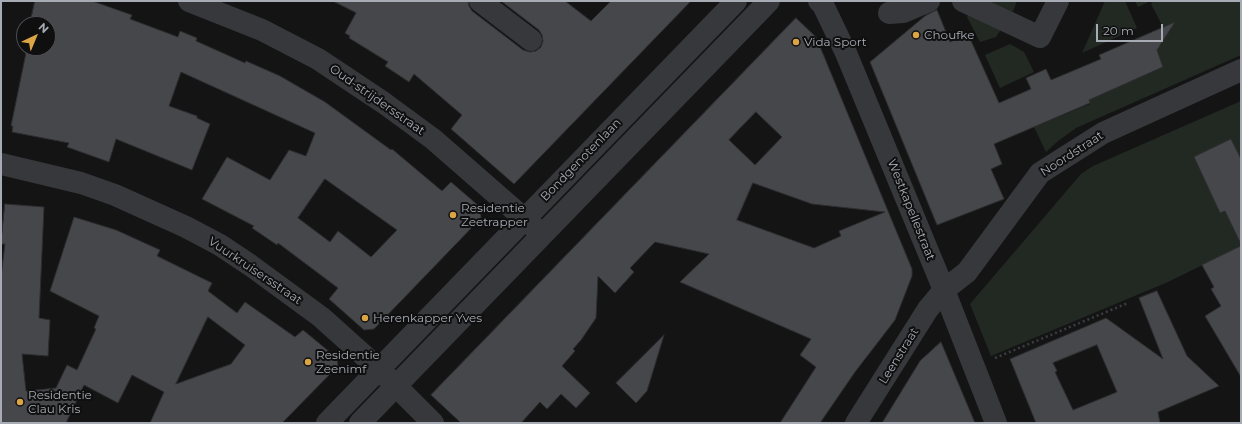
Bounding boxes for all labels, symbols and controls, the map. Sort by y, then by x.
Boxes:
north arrow [16,16,56,56]
scale bar [1098,16,1165,42]
text: N [36,20,52,36]
text: 20 m [1103,23,1134,38]
place label: Choufke [924,28,974,42]
marker: Choufke [911,30,921,40]
place label: Vida Sport [804,35,867,49]
marker: Vida Sport [791,37,801,47]
street label: Oud-strijdersstraat [327,62,427,138]
street label: Bondgenotenlaan [538,116,624,204]
street label: Noordstraat [1038,128,1106,180]
street label: Westkapellestraat [884,157,938,263]
place label: Residentie Zeetrapper [461,201,528,229]
marker: Residentie Zeetrapper [448,210,458,220]
street label: Vuurkruisersstraat [205,234,305,308]
place label: Herenkapper Yves [373,311,482,325]
marker: Herenkapper Yves [360,313,370,323]
street label: Leenstraat [876,325,922,387]
place label: Residentie Zeenimf [316,348,380,376]
marker: Residentie Zeenimf [303,357,313,367]
place label: Residentie Clau Kris [28,388,92,416]
marker: Residentie Clau Kris [15,397,25,407]

